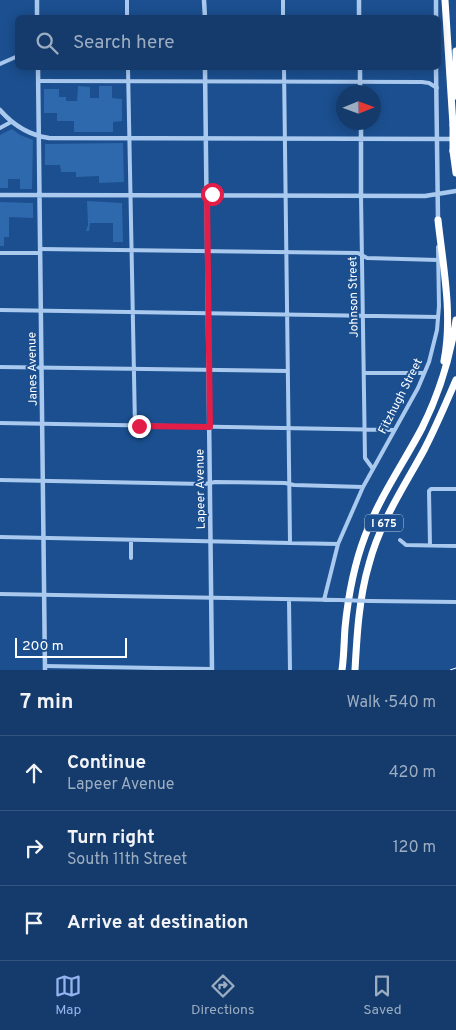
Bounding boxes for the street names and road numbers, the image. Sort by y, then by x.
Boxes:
street label: Johnson Street [345,256,363,338]
street label: Janes Avenue [24,332,42,406]
street label: Fitzhugh Street [375,356,427,437]
street label: Lapeer Avenue [192,449,210,529]
road number: I 675 [365,514,403,532]

